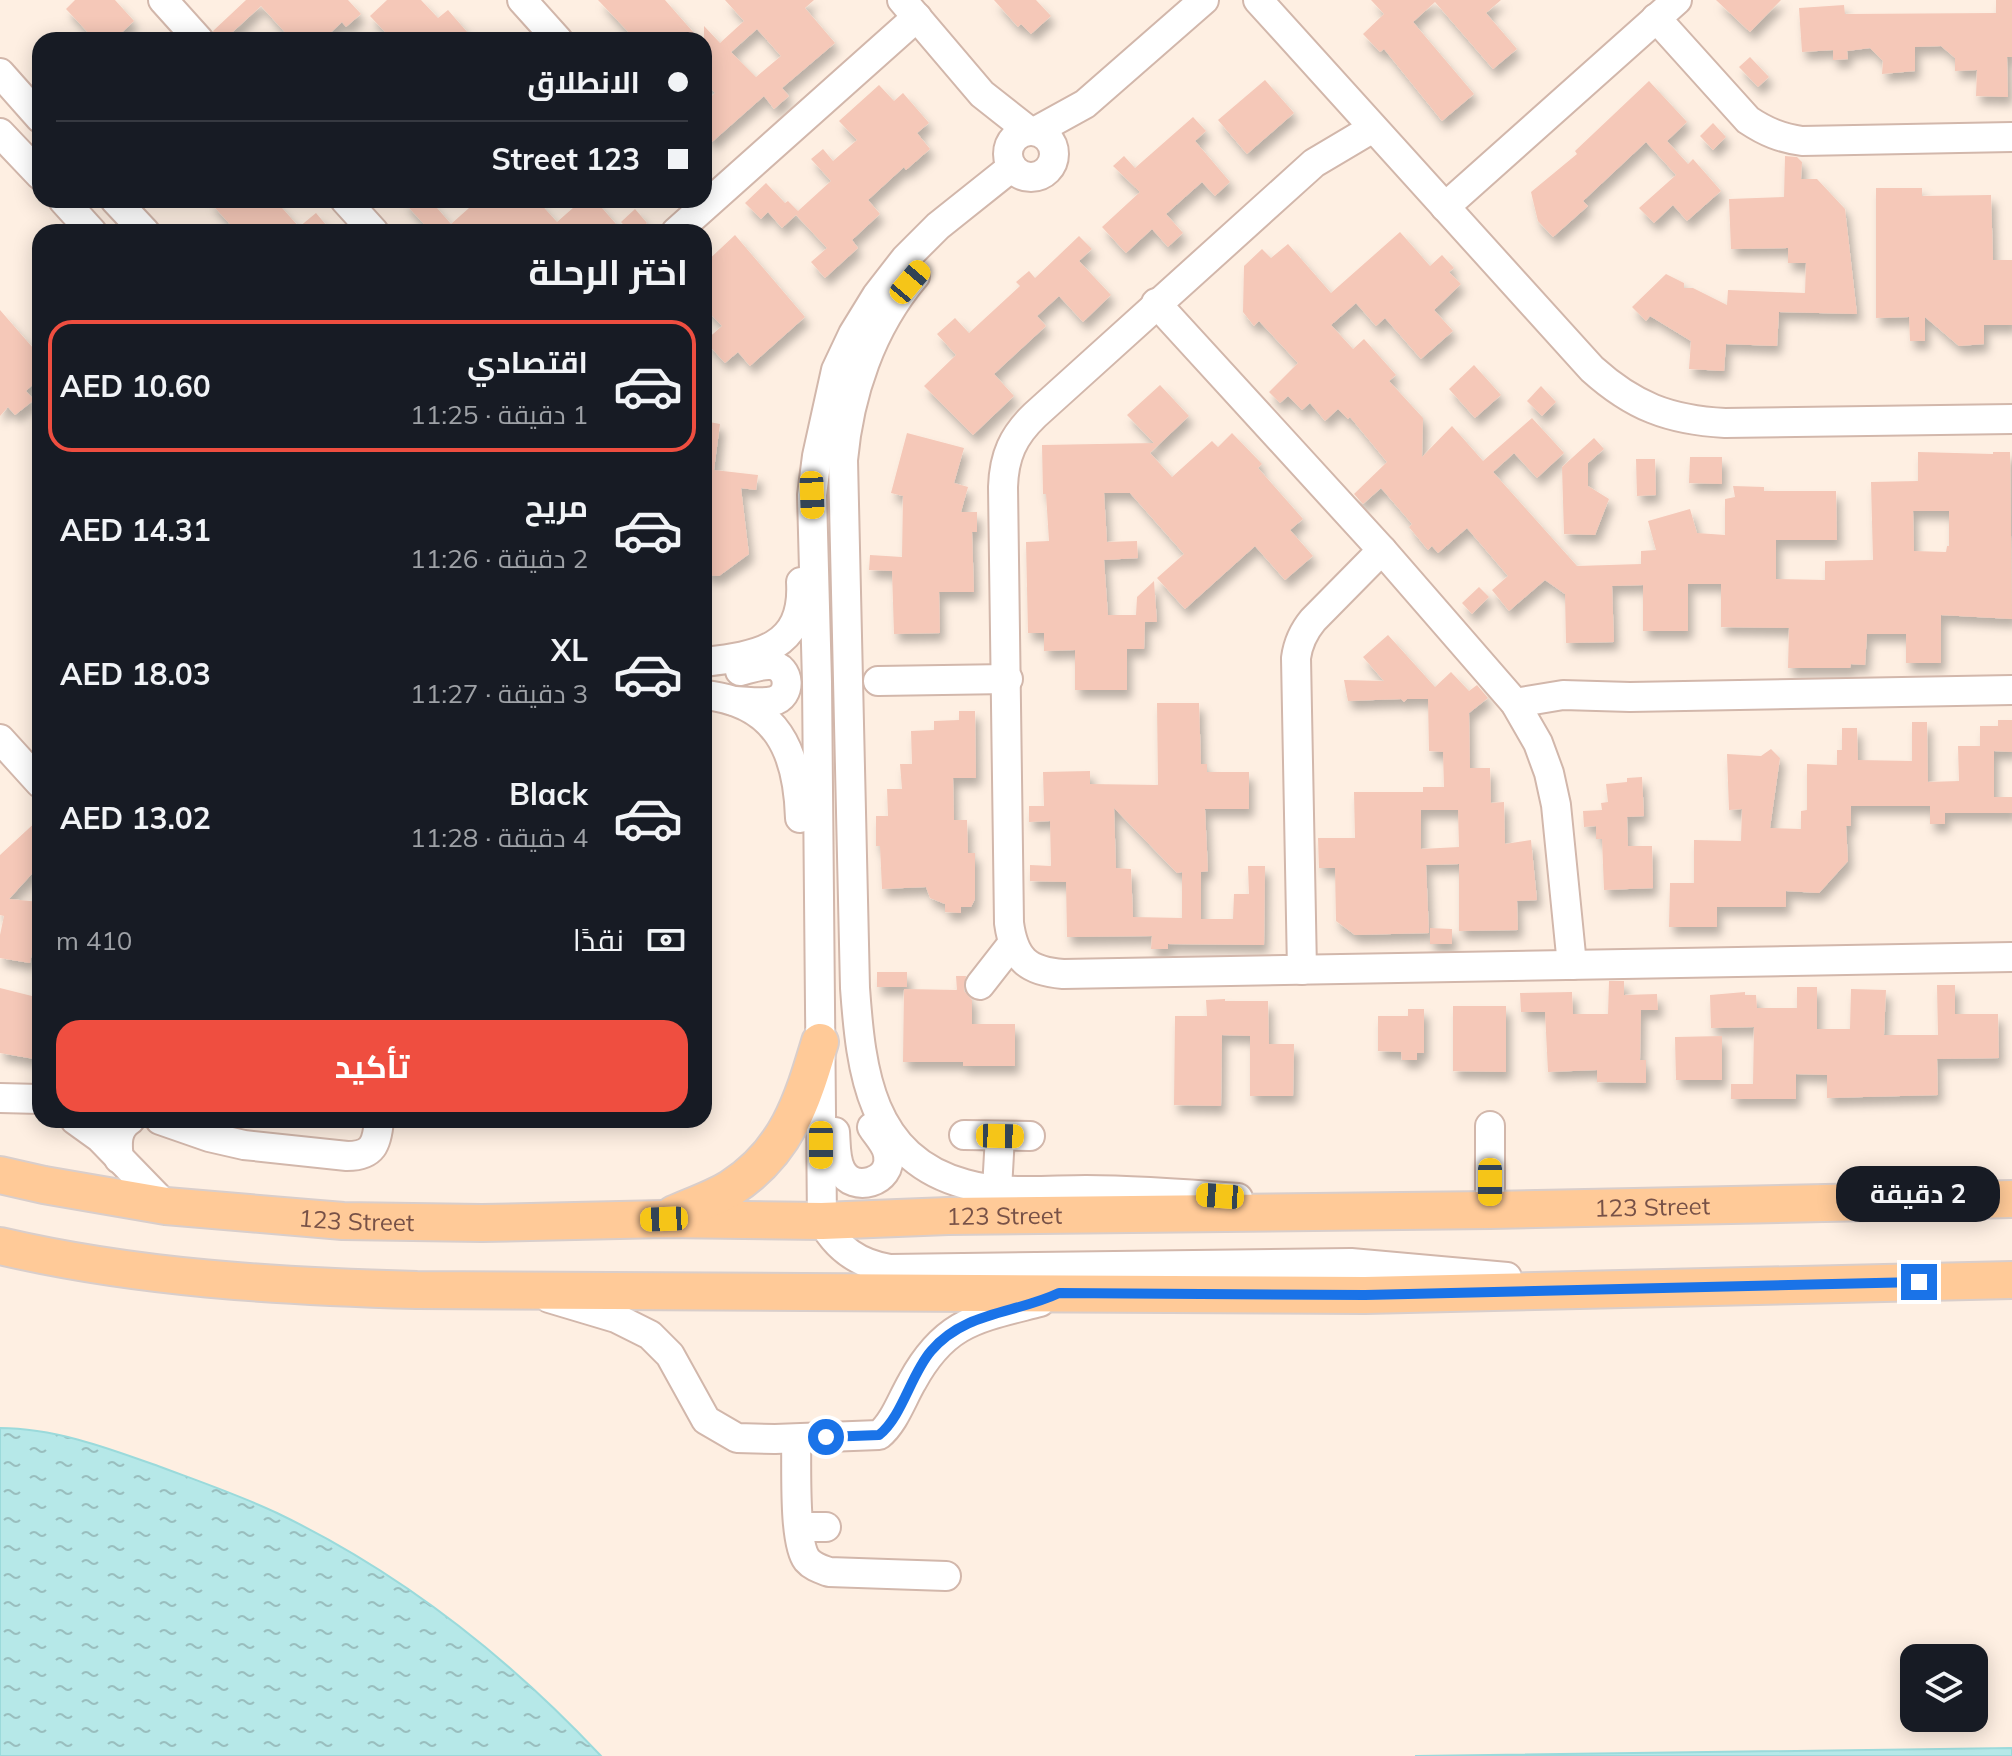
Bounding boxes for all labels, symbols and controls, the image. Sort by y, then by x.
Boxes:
text: الانطلاق [527,63,640,101]
text: 123 Street [491,140,640,178]
text: اختر الرحلة [529,249,688,294]
car [885,256,935,308]
text: اقتصادي [467,343,588,381]
icon: car [612,350,684,422]
text: AED 10.60 [60,367,211,405]
text: 1 دقيقة · 11:25 [410,398,588,431]
car [799,471,825,519]
text: مريح [525,487,588,525]
icon: car [612,494,684,566]
text: AED 14.31 [60,511,211,549]
text: 2 دقيقة · 11:26 [410,542,588,575]
text: XL [551,631,588,669]
icon: car [612,638,684,710]
text: AED 18.03 [60,655,211,693]
text: 3 دقيقة · 11:27 [410,677,588,710]
text: Black [509,775,588,813]
icon: car [612,782,684,854]
text: AED 13.02 [60,799,211,837]
text: 4 دقيقة · 11:28 [410,821,588,854]
icon: cash [644,918,688,962]
text: نقدًا [573,921,624,959]
text: 410 m [56,924,132,957]
button: تأكيد [56,1020,688,1112]
car [809,1121,833,1169]
car [976,1124,1024,1148]
car [1478,1158,1502,1206]
callout: 2 دقيقة [1837,1166,2001,1222]
text: 2 دقيقة [1870,1177,1966,1210]
car [1195,1182,1245,1210]
street label: 123 Street [1594,1190,1710,1223]
street label: 123 Street [946,1200,1062,1231]
street label: 123 Street [297,1202,415,1237]
car [640,1206,688,1232]
route end [1901,1264,1937,1300]
route start [808,1419,844,1455]
map controls [1900,1644,1988,1732]
button: layers [1900,1644,1988,1732]

